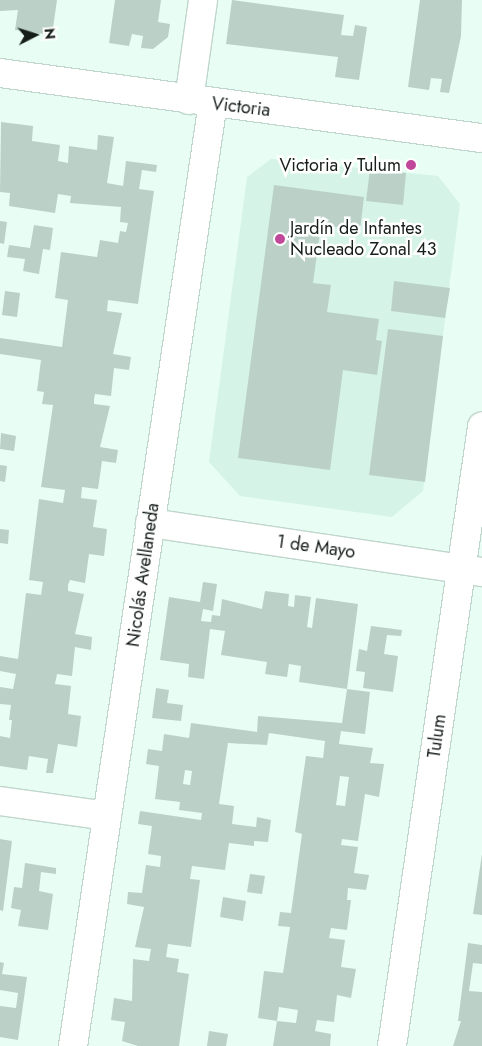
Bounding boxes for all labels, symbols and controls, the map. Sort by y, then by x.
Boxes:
north arrow [10,10,60,60]
text: N [39,27,60,40]
street label: Victoria [210,93,272,121]
place label: Victoria y Tulum [279,154,401,176]
marker: Victoria y Tulum [405,159,417,171]
place label: Jardín de Infantes Nucleado Zonal 43 [290,218,437,260]
marker: Jardín de Infantes Nucleado Zonal 43 [274,233,286,245]
street label: Nicolás Avellaneda [122,502,164,648]
street label: 1 de Mayo [275,531,357,563]
street label: Tulum [423,713,451,759]

